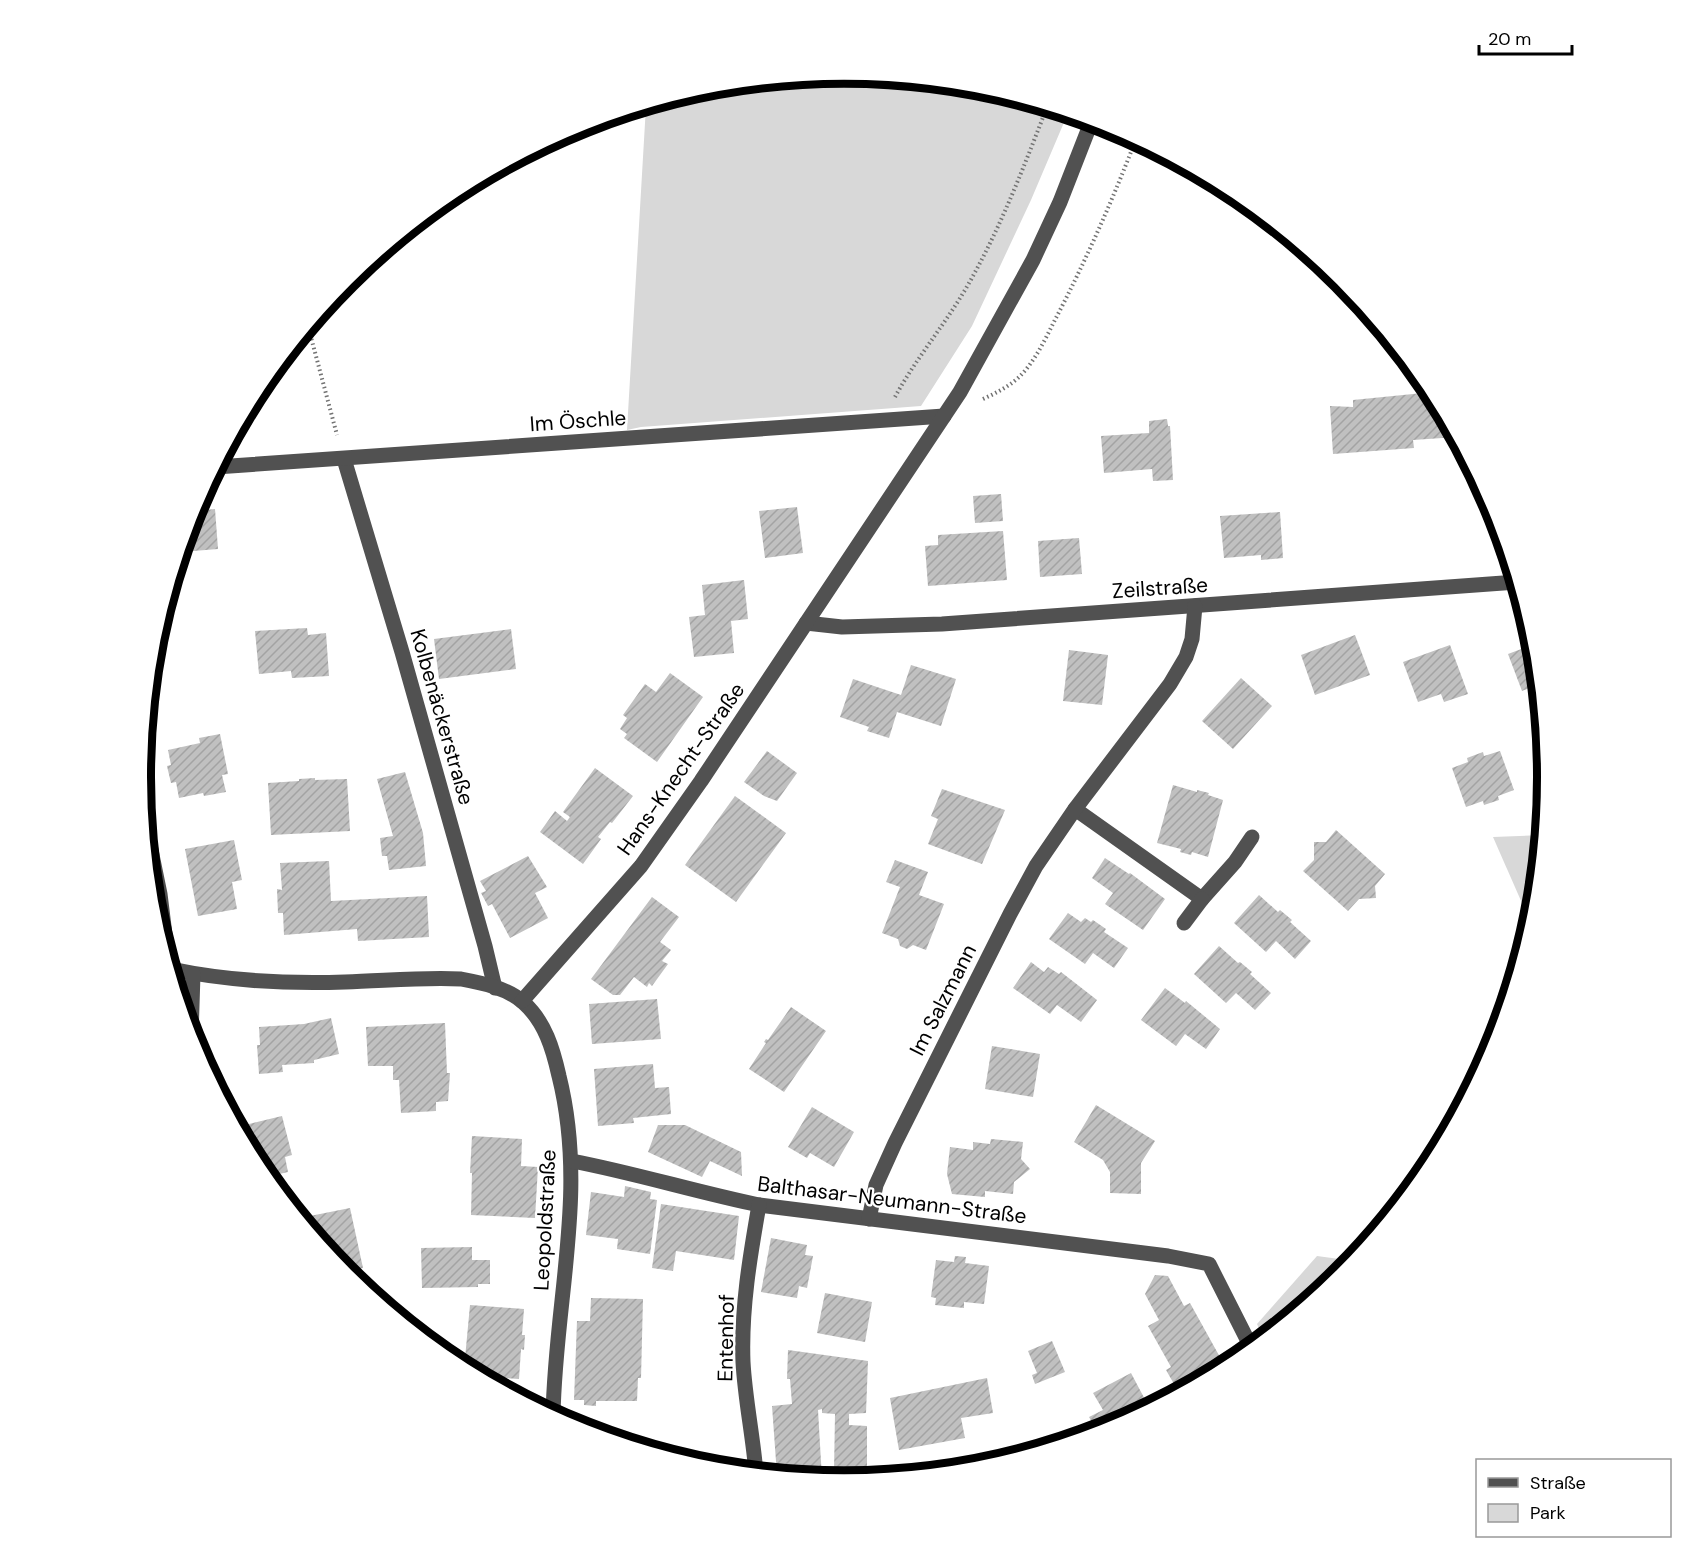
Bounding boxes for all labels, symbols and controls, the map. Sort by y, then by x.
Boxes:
scale bar [1479,18,1572,56]
text: 20 m [1488,27,1531,51]
street label: Im Öschle [529,404,627,438]
street label: Zeilstraße [1111,571,1209,605]
street label: Kolbenäckerstraße [403,626,481,808]
street label: Hans-Knecht-Straße [611,677,751,861]
street label: Im Salzmann [903,940,983,1060]
street label: Leopoldstraße [527,1149,563,1291]
street label: Balthasar-Neumann-Straße [756,1170,1028,1230]
street label: Entenhof [711,1294,741,1382]
legend [1476,1459,1671,1537]
text: Straße [1530,1471,1586,1495]
text: Park [1530,1501,1566,1525]

